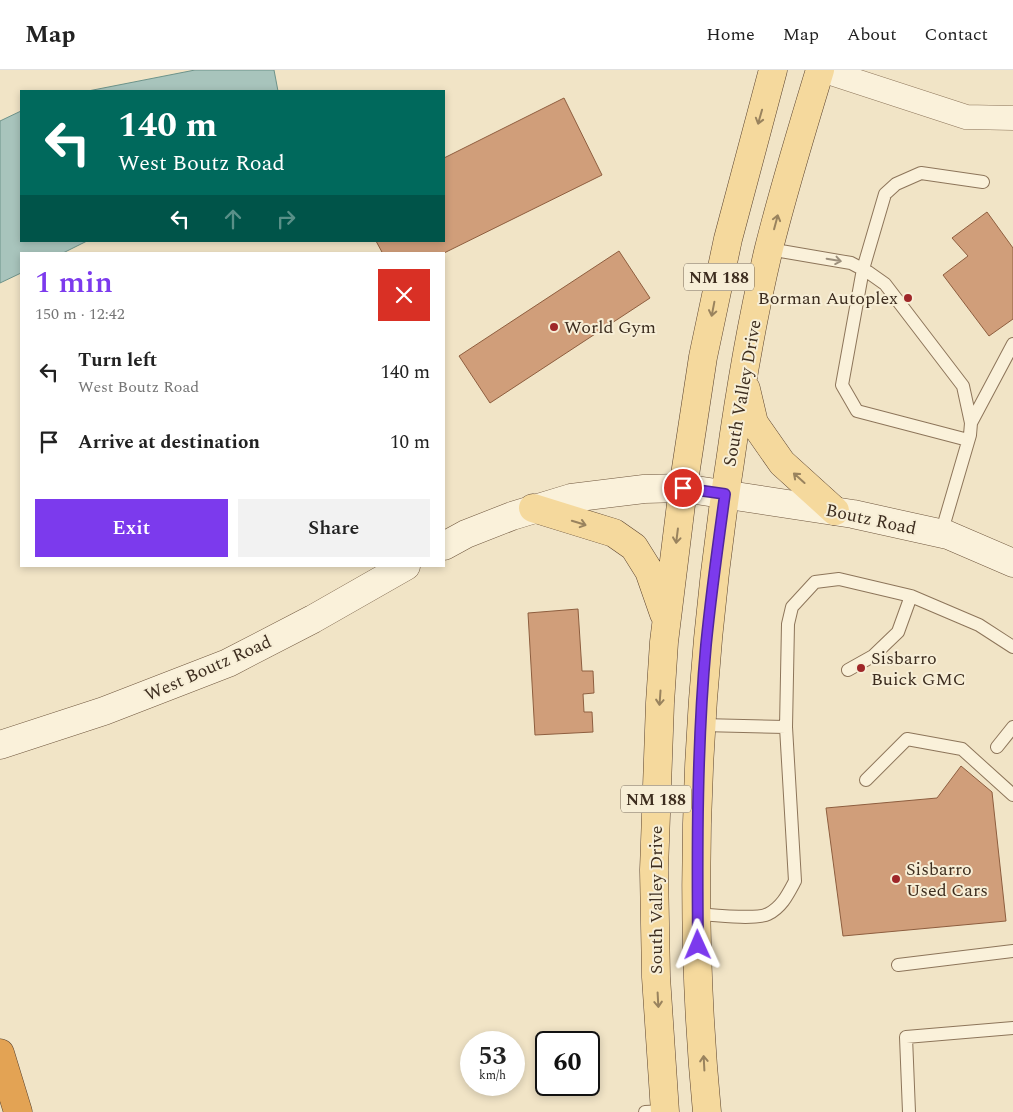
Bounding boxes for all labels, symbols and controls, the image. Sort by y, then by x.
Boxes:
text: Map [25,17,75,53]
text: Home [706,21,755,48]
text: Map [783,21,819,48]
text: About [847,21,897,48]
text: Contact [925,21,988,48]
text: 140 m [118,99,217,152]
one-way arrow [754,108,764,124]
icon: left [35,110,100,175]
text: West Boutz Road [118,147,285,180]
icon: left [166,205,194,233]
icon: ahead [219,205,247,233]
icon: right [272,205,300,233]
one-way arrow [772,215,781,231]
one-way arrow [825,256,841,266]
text: 1 min [35,260,113,306]
road number: NM 188 [684,263,754,290]
button: close [378,269,430,321]
place label: Borman Autoplex [758,285,898,312]
marker: Borman Autoplex [902,292,914,304]
one-way arrow [707,300,717,316]
text: 150 m · 12:42 [35,302,125,326]
place label: World Gym [564,314,656,341]
street label: South Valley Drive [716,318,769,469]
marker: World Gym [548,321,560,333]
text: Turn left [78,346,157,375]
icon: left [35,358,63,386]
text: 140 m [380,358,430,387]
text: West Boutz Road [78,375,199,399]
icon: arrive [35,428,63,456]
text: Arrive at destination [78,428,260,457]
text: 10 m [390,428,430,457]
pin [662,467,704,509]
one-way arrow [793,473,806,484]
icon: arrive [669,474,697,502]
street label: Boutz Road [823,497,919,542]
button: Exit [35,499,228,557]
button: Share [238,499,430,557]
one-way arrow [571,519,586,528]
one-way arrow [672,528,682,544]
street label: West Boutz Road [140,628,276,709]
place label: Sisbarro Buick GMC [871,645,966,693]
marker: Sisbarro Buick GMC [855,662,867,674]
one-way arrow [656,689,665,705]
road number: NM 188 [621,786,691,812]
street label: South Valley Drive [643,826,670,974]
place label: Sisbarro Used Cars [906,856,988,904]
marker: Sisbarro Used Cars [890,873,902,885]
position arrow [671,918,723,970]
one-way arrow [653,992,662,1008]
speed limit sign: 60 [535,1031,600,1096]
text: 53 [478,1038,507,1076]
one-way arrow [699,1056,708,1072]
text: km/h [479,1066,506,1085]

